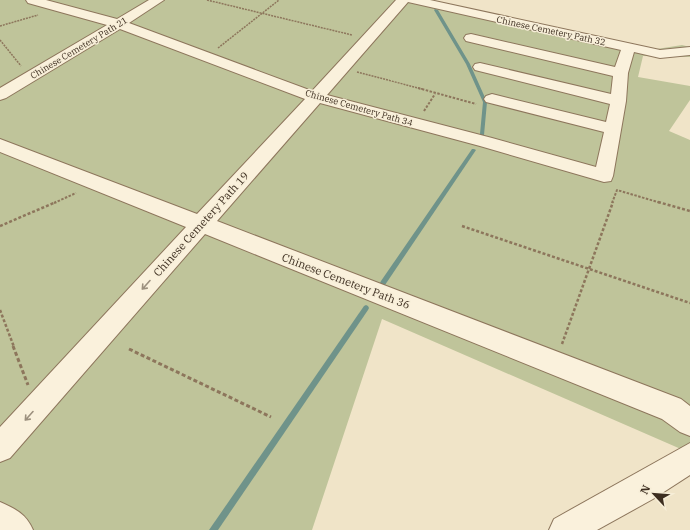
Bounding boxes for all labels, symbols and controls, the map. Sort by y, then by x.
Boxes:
street label: Chinese Cemetery Path 21 [28,14,129,81]
street label: Chinese Cemetery Path 32 [496,14,607,47]
street label: Chinese Cemetery Path 34 [304,87,414,128]
street label: Chinese Cemetery Path 19 [150,169,252,279]
street label: Chinese Cemetery Path 36 [280,250,412,312]
one-way arrow [142,279,151,290]
one-way arrow [25,411,34,421]
north arrow [634,474,674,514]
text: N [637,482,653,497]

